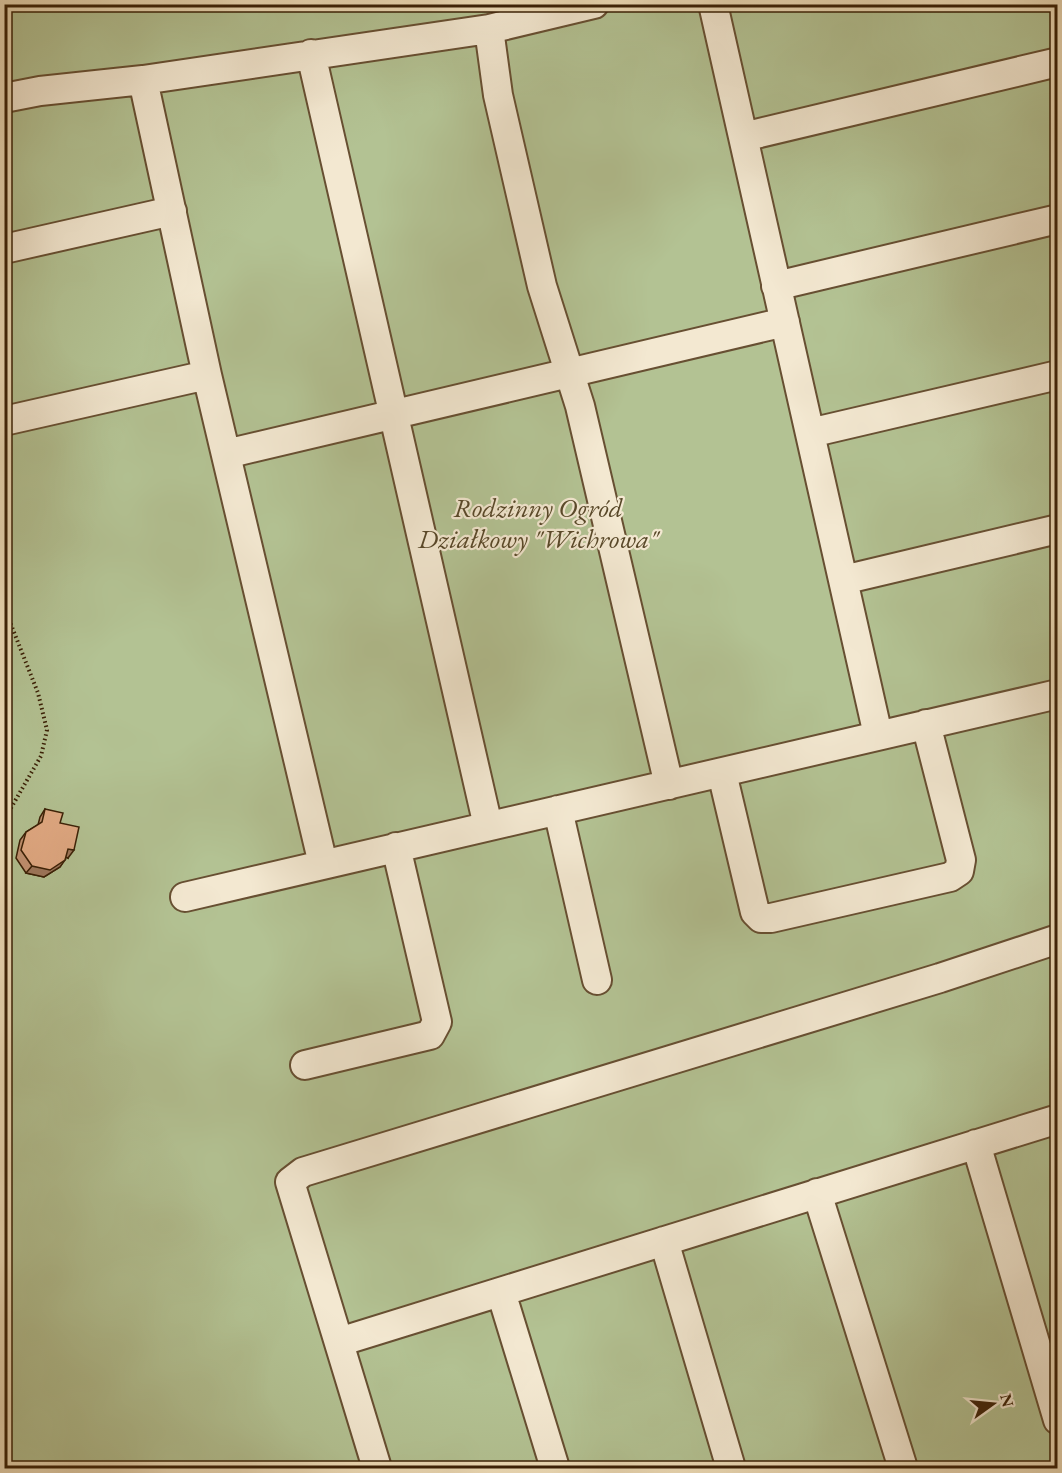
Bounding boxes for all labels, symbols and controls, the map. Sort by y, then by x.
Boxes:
park label: Rodzinny Ogród Działkowy "Wichrowa" [417,490,661,556]
north arrow [963,1374,1023,1434]
text: N [995,1391,1019,1409]

